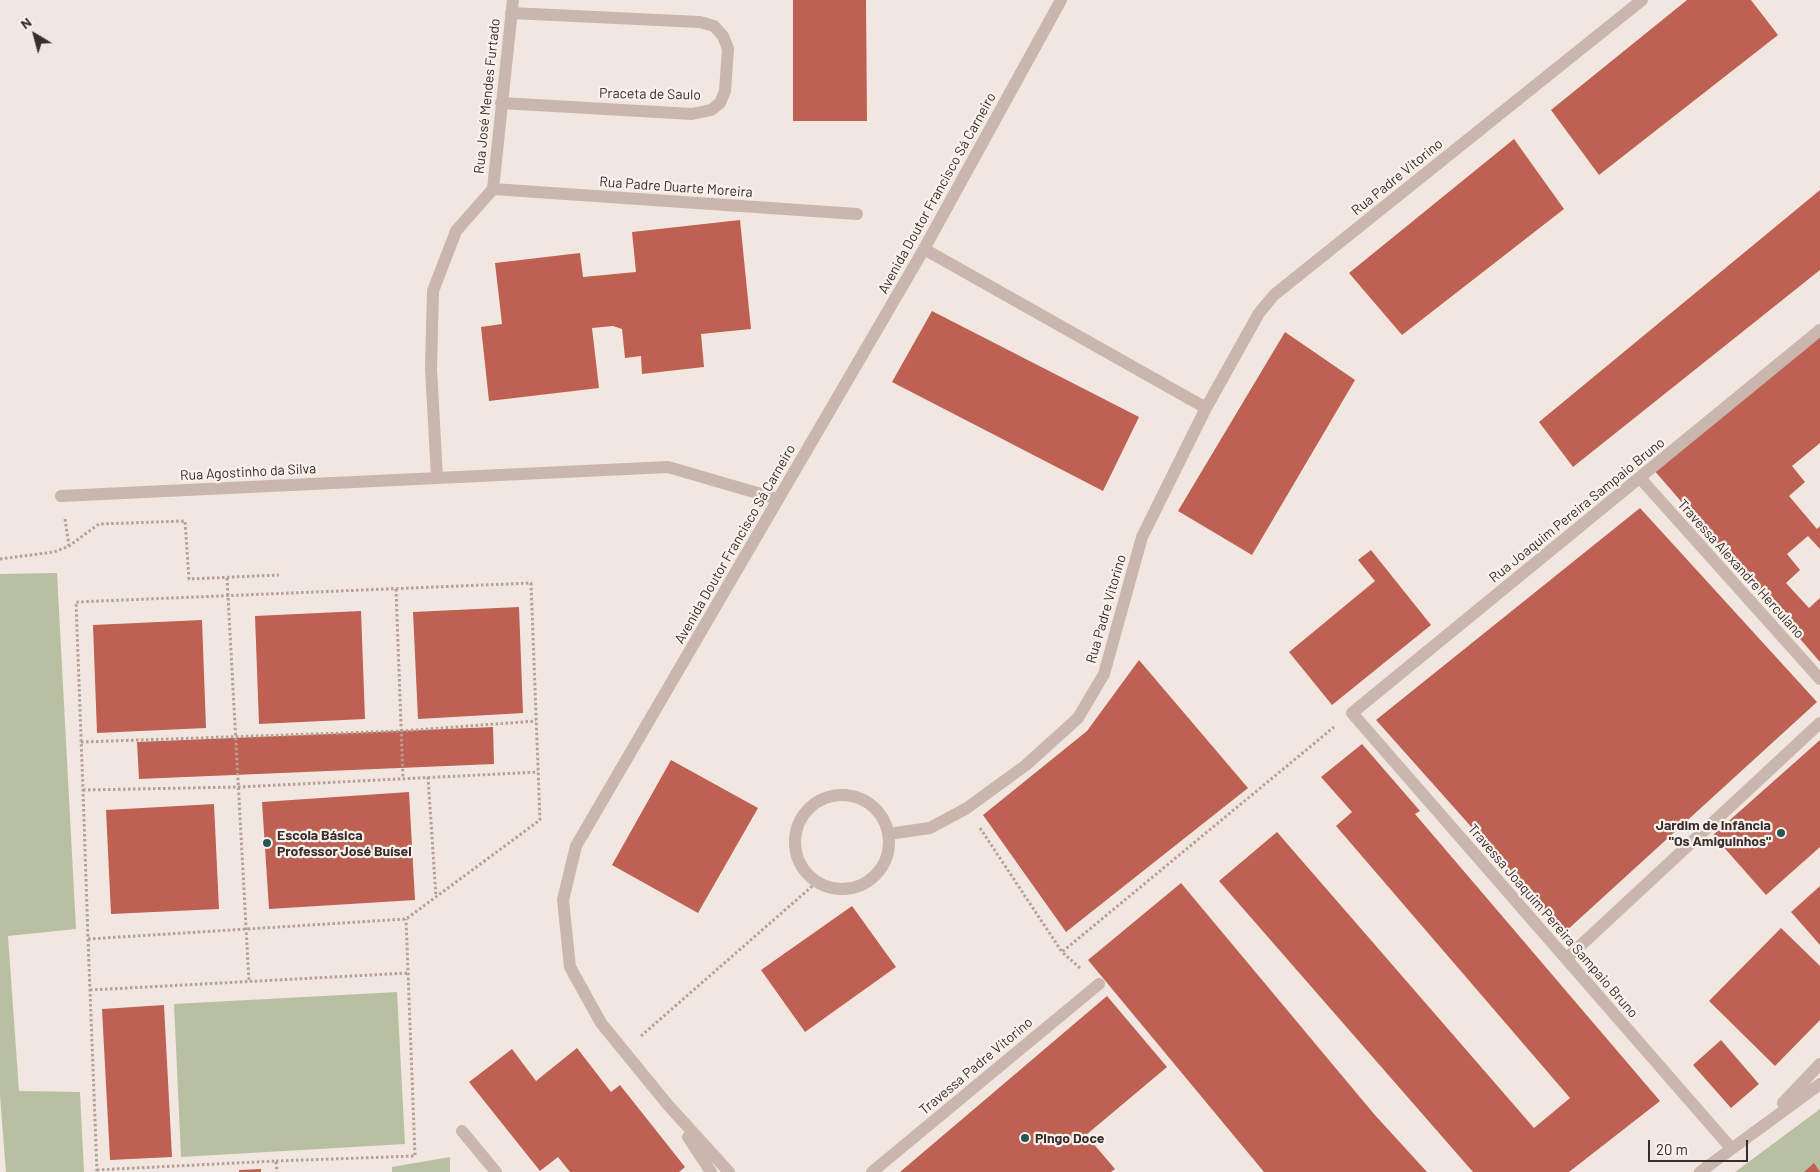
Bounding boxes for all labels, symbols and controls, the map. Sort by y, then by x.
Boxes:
north arrow [10,10,60,60]
text: N [17,13,35,32]
street label: Rua José Mendes Furtado [470,17,504,175]
street label: Praceta de Saulo [599,85,701,103]
street label: Avenida Doutor Francisco Sá Carneiro [875,89,999,297]
street label: Rua Padre Vitorino [1348,135,1446,219]
street label: Rua Padre Duarte Moreira [599,173,753,201]
street label: Rua Joaquim Pereira Sampaio Bruno [1486,434,1668,586]
street label: Avenida Doutor Francisco Sá Carneiro [671,441,799,647]
street label: Rua Agostinho da Silva [179,460,317,484]
street label: Travessa Alexandre Herculano [1674,496,1808,642]
street label: Rua Padre Vitorino [1082,553,1130,665]
place label: Jardim de Infância "Os Amiguinhos" [1656,817,1771,850]
street label: Travessa Joaquim Pereira Sampaio Bruno [1464,821,1642,1021]
place label: Escola Básica Professor José Buísel [277,827,412,860]
marker: Jardim de Infância "Os Amiguinhos" [1775,827,1787,839]
marker: Escola Básica Professor José Buísel [261,837,273,849]
street label: Travessa Padre Vitorino [916,1014,1036,1118]
place label: Pingo Doce [1035,1130,1104,1146]
scale bar [1650,1130,1750,1162]
marker: Pingo Doce [1019,1132,1031,1144]
text: 20 m [1656,1140,1688,1158]

